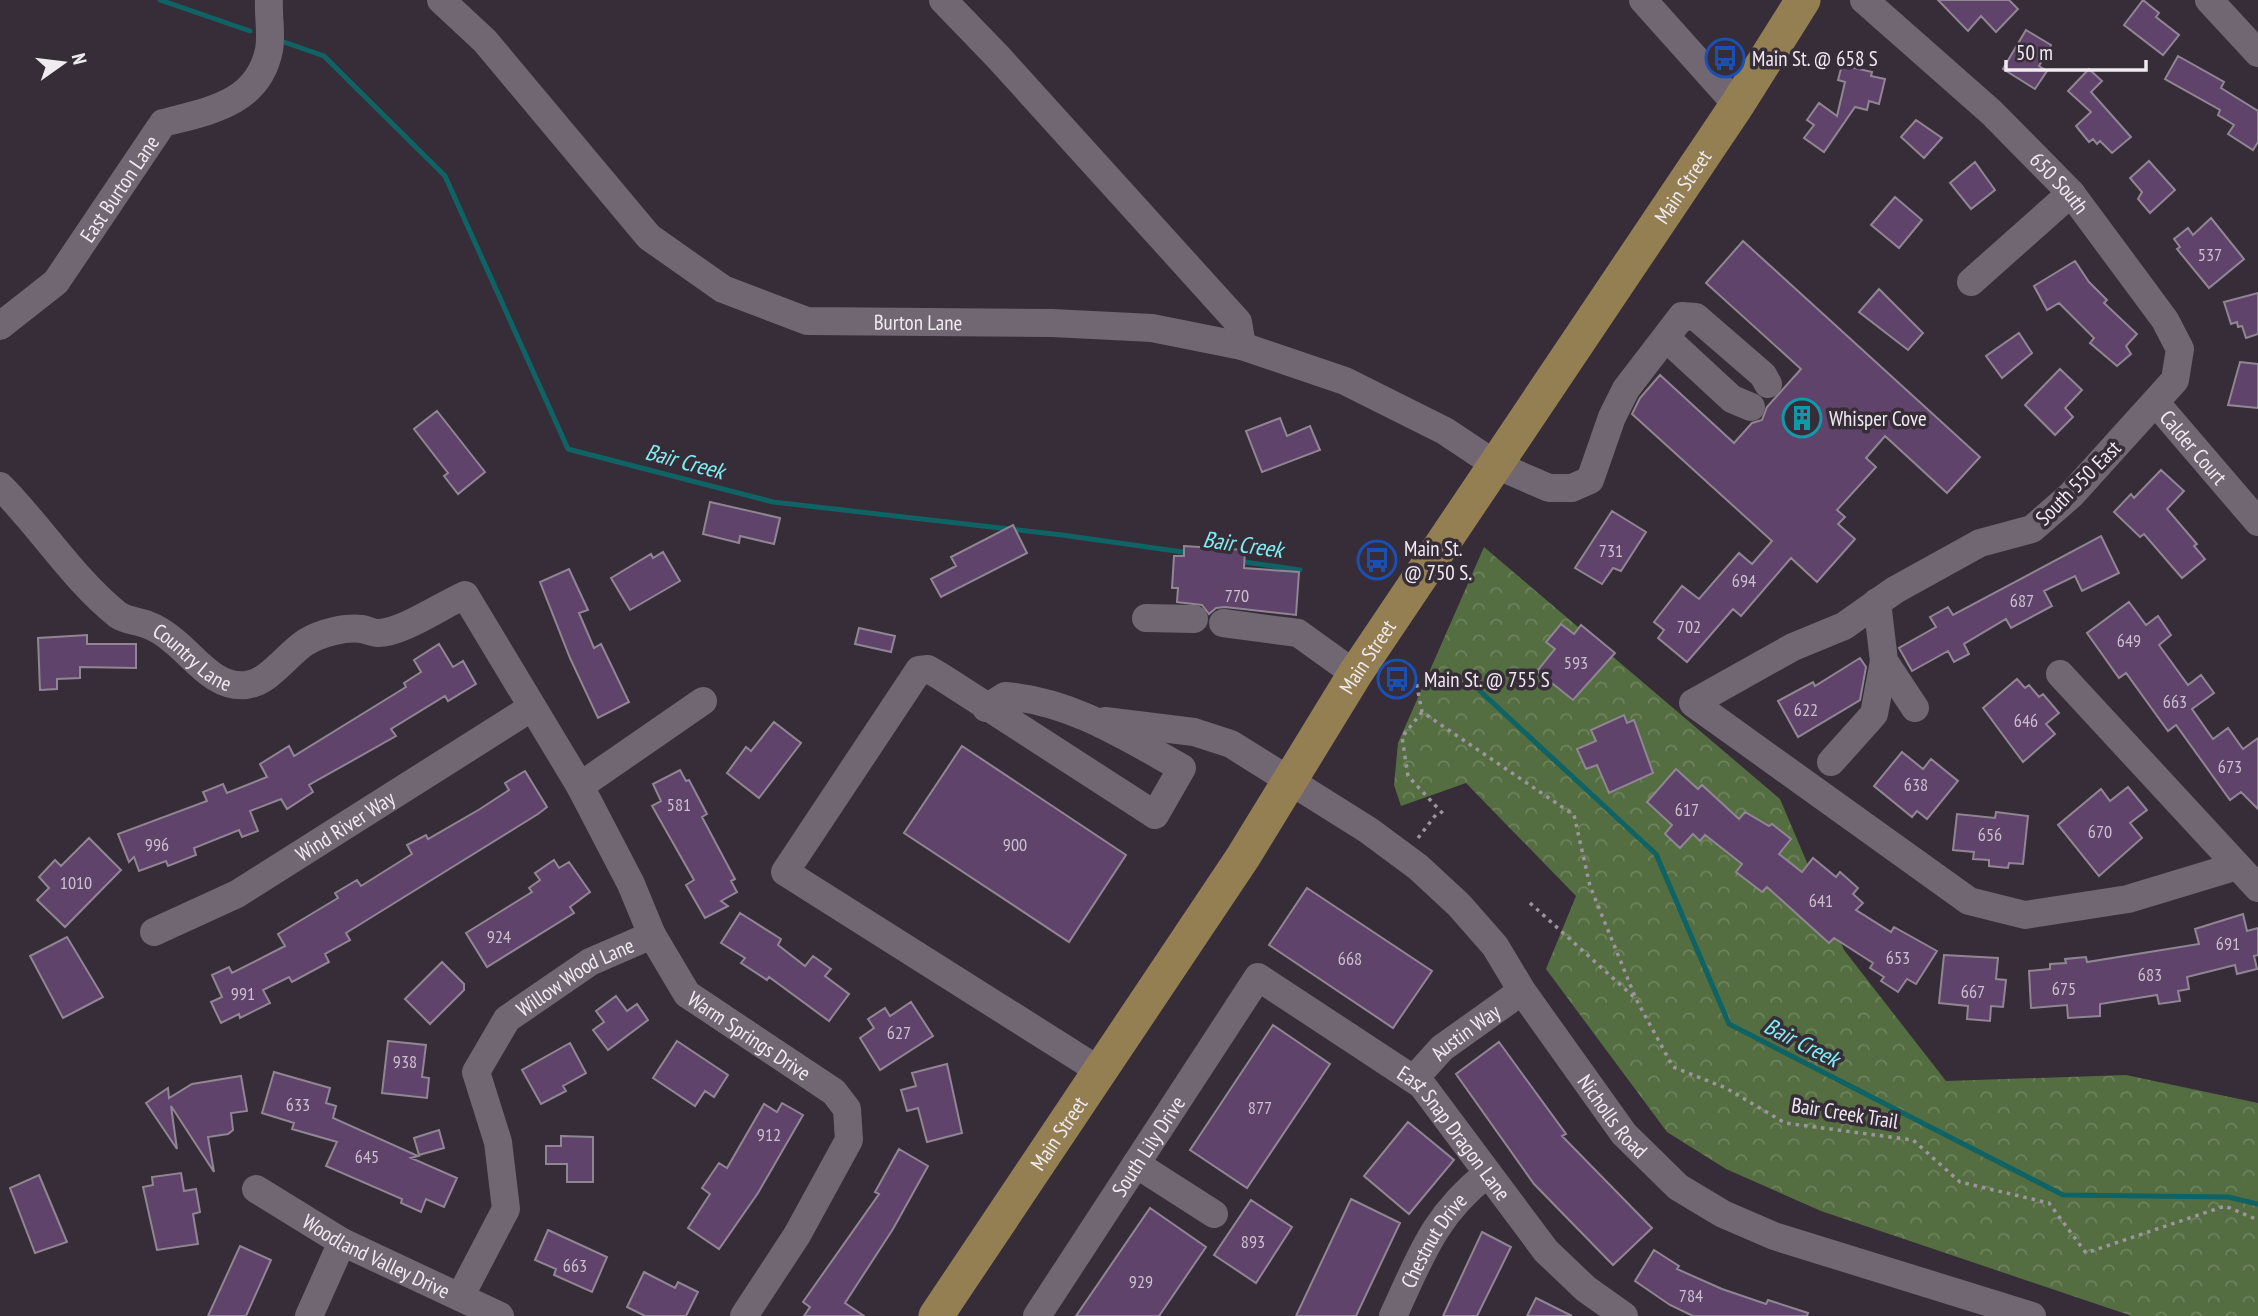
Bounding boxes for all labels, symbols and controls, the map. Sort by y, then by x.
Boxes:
north arrow [28,28,98,98]
scale bar [2006,28,2146,72]
bus stop icon: Main St. @ 658 S [1704,37,1746,79]
text: 50 m [2016,39,2053,66]
place label: Main St. @ 658 S [1752,45,1878,72]
text: N [67,51,92,67]
street label: East Burton Lane [73,130,165,247]
street label: Main Street [1648,144,1717,229]
street label: 650 South [2024,146,2095,219]
house number: 537 [2198,243,2222,266]
street label: Burton Lane [874,308,962,336]
building icon: Whisper Cove [1781,397,1823,439]
street label: Calder Court [2154,404,2233,490]
place label: Whisper Cove [1829,405,1927,432]
street label: South 550 East [2030,435,2126,531]
water label: Bair Creek [642,437,731,486]
water label: Bair Creek [1201,524,1288,564]
place label: Main St. @ 750 S. [1404,535,1472,586]
bus stop icon: Main St. @ 750 S. [1356,539,1398,581]
house number: 731 [1599,539,1623,562]
house number: 694 [1732,569,1756,592]
house number: 770 [1225,584,1249,607]
house number: 687 [2010,589,2034,612]
street label: Main Street [1333,614,1401,699]
house number: 702 [1677,615,1701,638]
street label: Country Lane [148,617,235,697]
house number: 649 [2117,629,2141,652]
house number: 593 [1564,651,1588,674]
bus stop icon: Main St. @ 755 S [1376,658,1418,700]
place label: Main St. @ 755 S [1424,666,1550,693]
house number: 663 [2163,690,2187,713]
house number: 622 [1794,698,1818,721]
house number: 646 [2014,709,2038,732]
house number: 673 [2218,755,2242,778]
house number: 638 [1904,773,1928,796]
street label: Wind River Way [290,784,400,867]
house number: 581 [667,793,691,816]
house number: 617 [1675,798,1699,821]
house number: 670 [2088,820,2112,843]
house number: 656 [1978,823,2002,846]
house number: 996 [145,833,169,856]
house number: 900 [1003,833,1027,856]
house number: 1010 [60,871,92,894]
house number: 641 [1809,889,1833,912]
house number: 924 [487,925,511,948]
street label: Willow Wood Lane [511,931,638,1022]
house number: 691 [2216,932,2240,955]
house number: 653 [1886,946,1910,969]
house number: 668 [1338,947,1362,970]
house number: 683 [2138,963,2162,986]
house number: 675 [2052,977,2076,1000]
house number: 667 [1961,980,1985,1003]
house number: 991 [231,982,255,1005]
street label: Warm Springs Drive [683,985,816,1086]
street label: Austin Way [1424,997,1505,1066]
water label: Bair Creek [1760,1011,1847,1075]
house number: 627 [887,1021,911,1044]
house number: 938 [393,1050,417,1073]
street label: East Snap Dragon Lane [1392,1059,1517,1206]
street label: Nicholls Road [1572,1069,1654,1163]
street label: South Lily Drive [1105,1090,1191,1201]
street label: Main Street [1024,1091,1093,1175]
street label: Bair Creek Trail [1790,1091,1901,1135]
house number: 633 [286,1093,310,1116]
house number: 877 [1248,1096,1272,1119]
house number: 912 [757,1123,781,1146]
house number: 645 [355,1145,379,1168]
street label: Chestnut Drive [1394,1187,1472,1292]
street label: Woodland Valley Drive [298,1208,454,1304]
house number: 893 [1241,1230,1265,1253]
house number: 663 [563,1254,587,1277]
house number: 929 [1129,1270,1153,1293]
house number: 784 [1679,1284,1703,1307]

